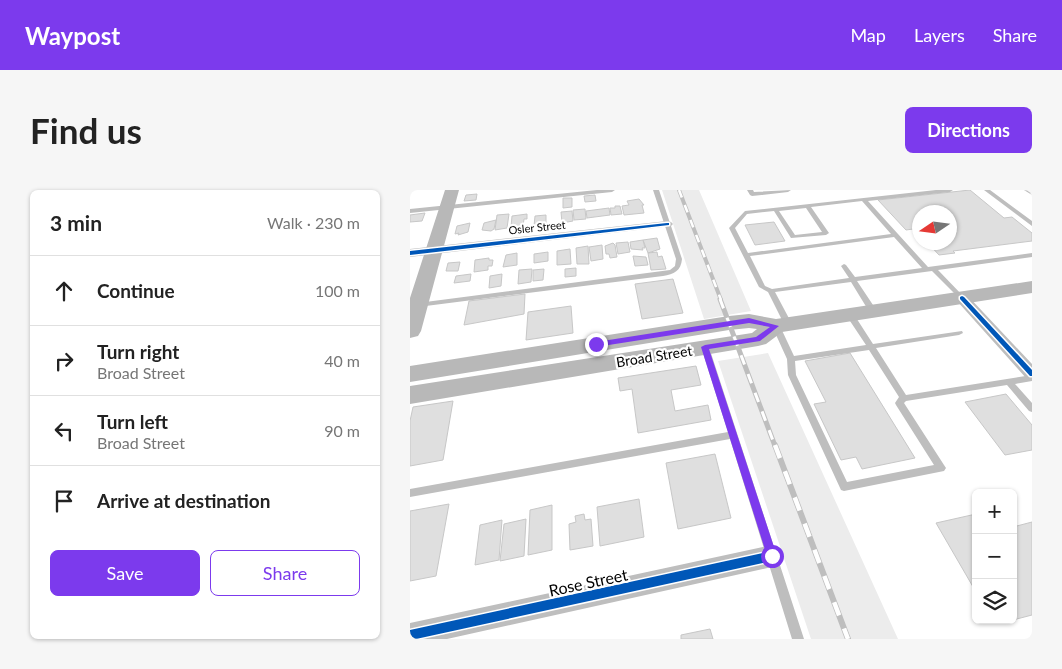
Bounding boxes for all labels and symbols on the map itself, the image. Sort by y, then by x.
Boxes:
north arrow [912,205,957,250]
street label: Osler Street [508,218,566,236]
route end [585,333,608,356]
street label: Broad Street [615,342,693,370]
route start [761,545,784,568]
street label: Rose Street [547,564,629,600]

